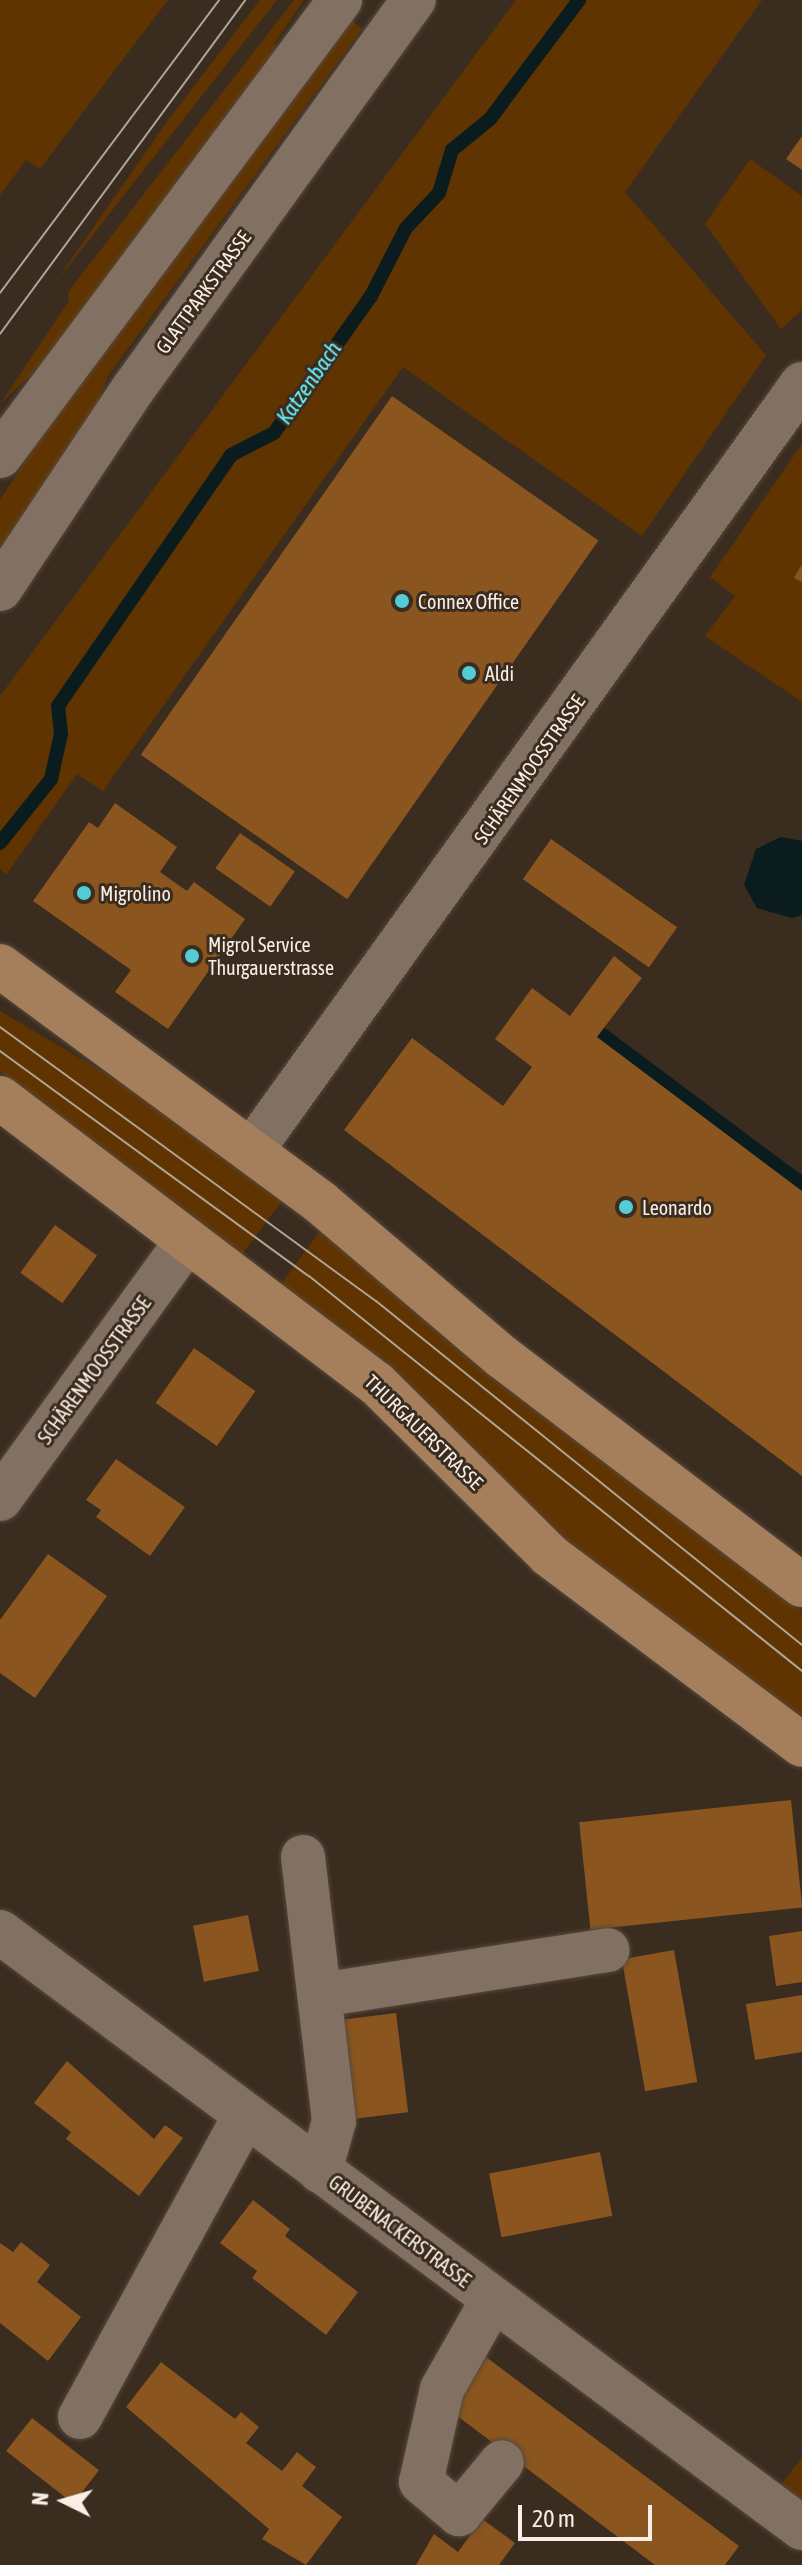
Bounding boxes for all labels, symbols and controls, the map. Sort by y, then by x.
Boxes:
street label: GLATTPARKSTRASSE [150,226,256,358]
water label: Katzenbach [271,337,347,429]
place label: Connex Office [418,589,519,613]
marker: Connex Office [393,592,411,610]
place label: Aldi [485,661,514,685]
marker: Aldi [460,664,478,682]
street label: SCHÄRENMOOSSTRASSE [469,690,589,848]
place label: Migrolino [100,881,171,905]
marker: Migrolino [75,884,93,902]
place label: Migrol Service Thurgauerstrasse [208,932,334,979]
marker: Migrol Service Thurgauerstrasse [183,947,201,965]
place label: Leonardo [642,1195,712,1219]
marker: Leonardo [617,1198,635,1216]
street label: SCHÄRENMOOSSTRASSE [32,1292,156,1448]
street label: THURGAUERSTRASSE [360,1370,488,1494]
street label: GRUBENACKERSTRASSE [324,2170,476,2292]
north arrow [24,2461,104,2541]
scale bar [522,2489,656,2539]
text: N [27,2491,54,2507]
text: 20 m [532,2505,575,2532]

